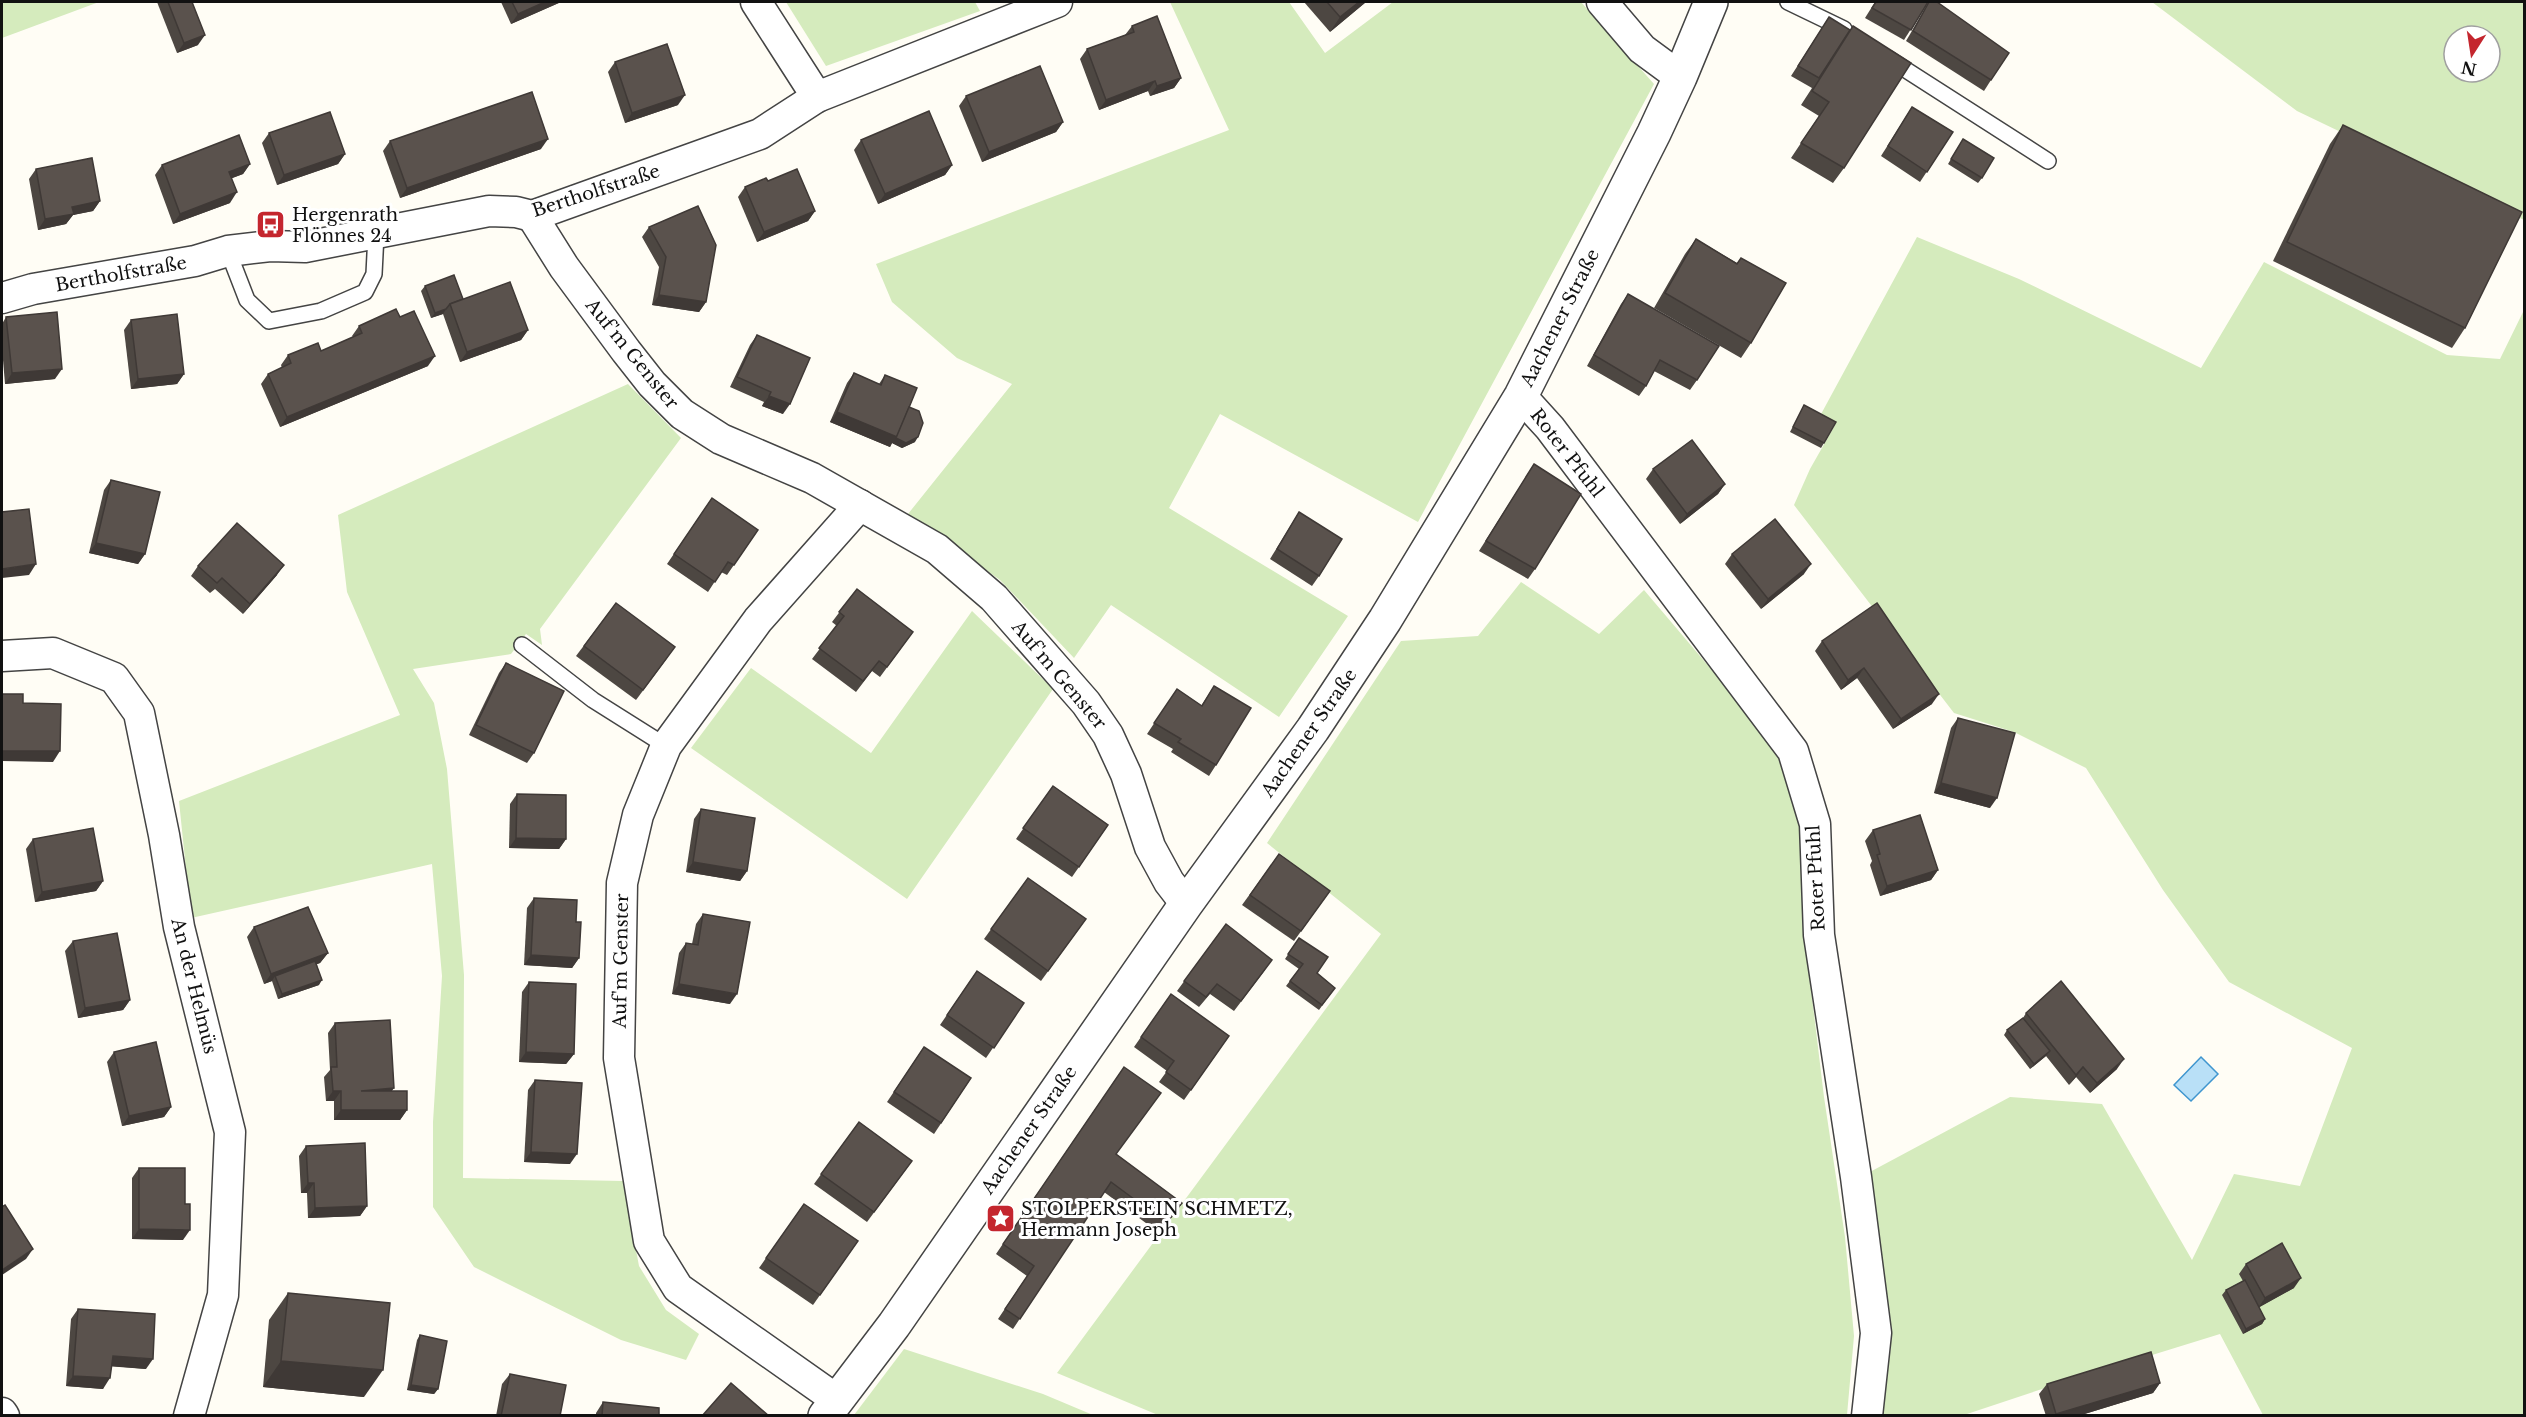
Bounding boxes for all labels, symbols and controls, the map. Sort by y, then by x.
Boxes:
north arrow [2442,24,2502,84]
text: N [2459,57,2478,80]
street label: Bertholfstraße [529,160,663,222]
place label: Hergenrath Flönnes 24 [292,204,398,247]
bus stop icon: Hergenrath Flönnes 24 [255,209,287,241]
street label: Aachener Straße [1515,245,1604,391]
street label: Bertholfstraße [54,252,188,296]
street label: Auf'm Genster [580,294,683,414]
street label: Roter Pfuhl [1526,404,1608,502]
street label: Auf'm Genster [1007,615,1111,734]
street label: Aachener Straße [1256,665,1362,802]
street label: Roter Pfuhl [1802,824,1830,932]
street label: Auf'm Genster [609,893,633,1030]
street label: An der Helmüs [166,915,222,1056]
street label: Aachener Straße [976,1062,1082,1199]
place label: STOLPERSTEIN SCHMETZ, Hermann Joseph [1021,1198,1293,1241]
place icon: STOLPERSTEIN SCHMETZ, Hermann Joseph [984,1203,1016,1235]

